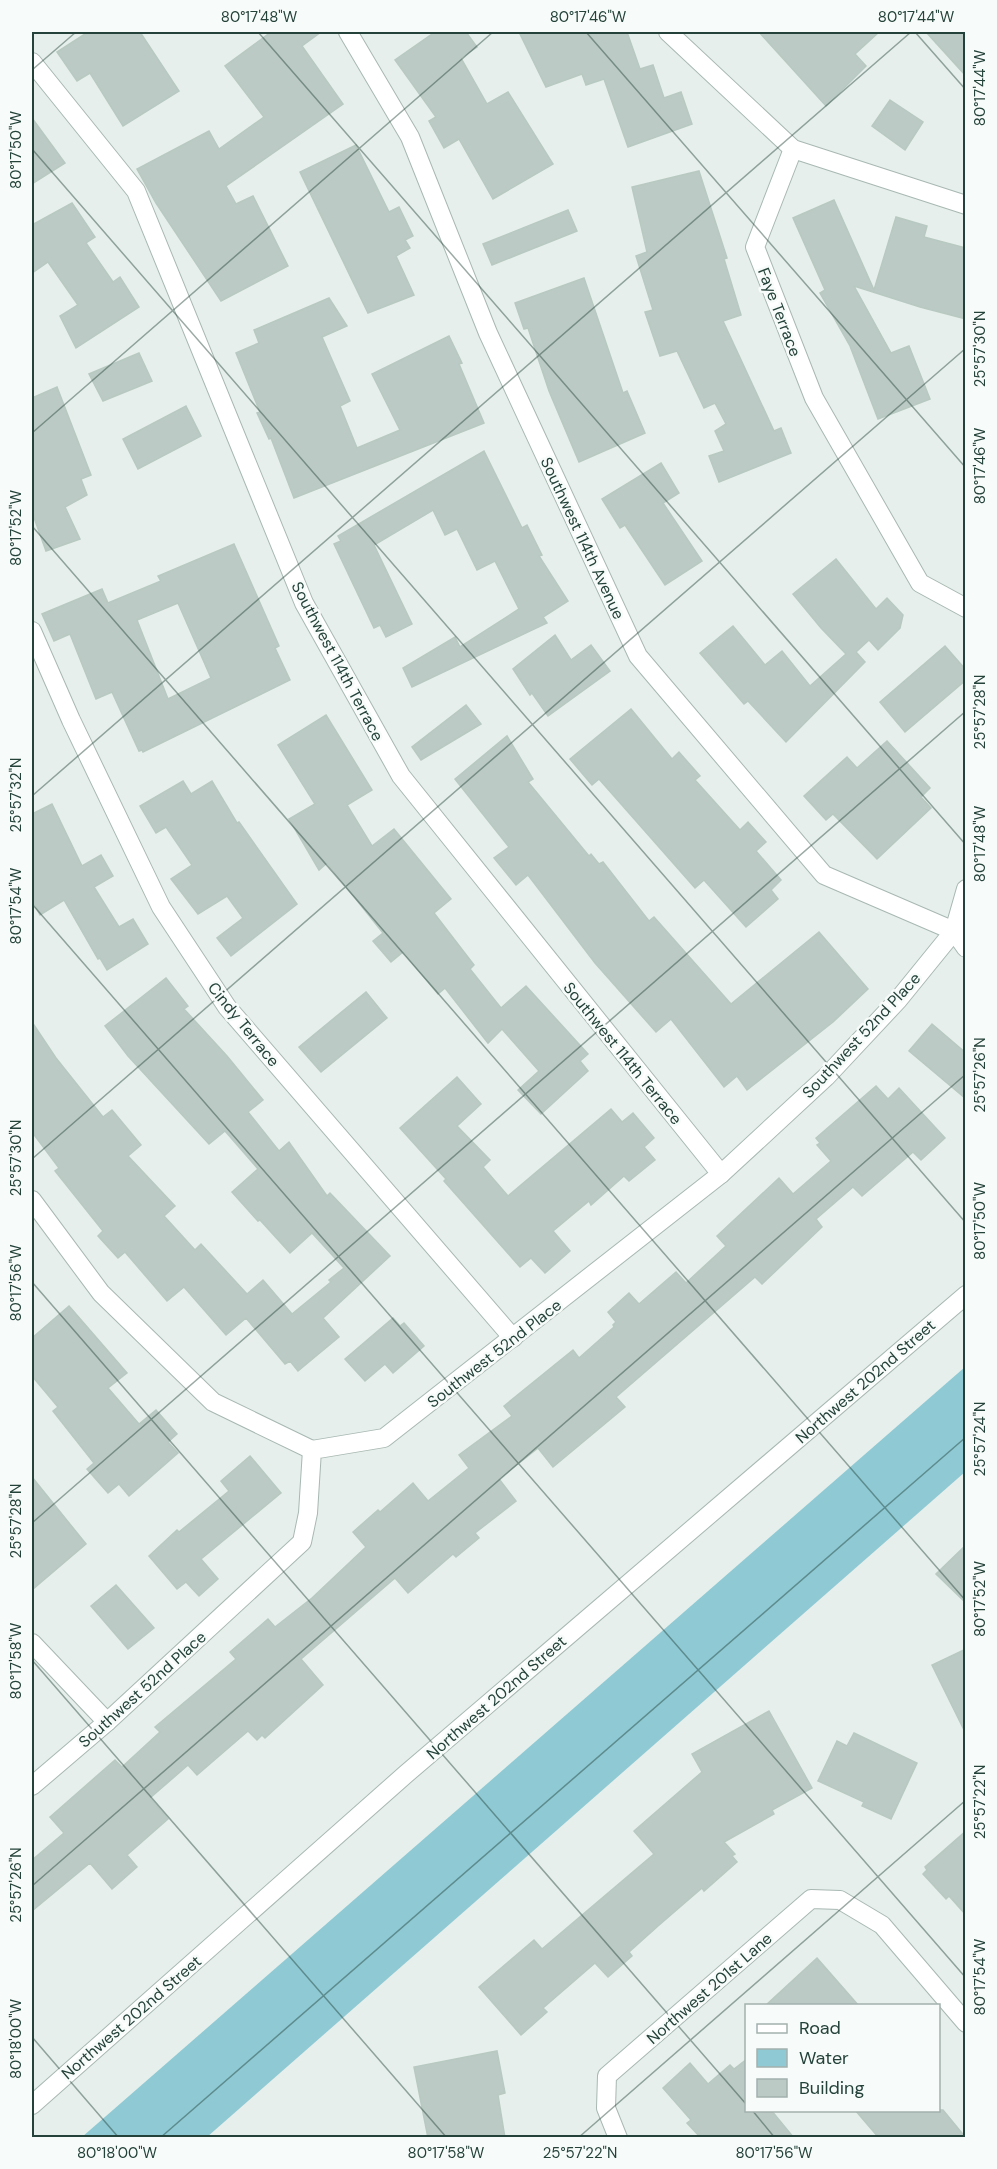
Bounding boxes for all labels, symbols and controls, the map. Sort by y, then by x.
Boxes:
text: 80°17'48"W [221,7,298,27]
text: 80°17'46"W [550,7,627,27]
text: 80°17'44"W [878,7,955,27]
text: 80°17'44"W [970,49,990,126]
text: 80°17'50"W [6,111,26,189]
street label: Faye Terrace [753,265,806,360]
text: 25°57'30"N [970,311,990,387]
text: 80°17'46"W [970,427,990,504]
street label: Southwest 114th Avenue [536,454,629,623]
text: 80°17'52"W [6,490,26,566]
street label: Southwest 114th Terrace [287,578,388,745]
text: 25°57'28"N [970,675,990,749]
text: 25°57'32"N [6,758,26,832]
text: 80°17'48"W [970,805,990,882]
text: 80°17'54"W [6,867,26,944]
street label: Southwest 52nd Place [798,968,925,1103]
street label: Cindy Terrace [203,978,284,1071]
street label: Southwest 114th Terrace [559,978,687,1129]
text: 25°57'26"N [970,1037,990,1113]
text: 25°57'30"N [6,1120,26,1196]
text: 80°17'50"W [970,1182,990,1260]
text: 80°17'56"W [6,1244,26,1322]
street label: Southwest 52nd Place [423,1294,566,1412]
street label: Northwest 202nd Street [791,1315,940,1448]
text: 25°57'24"N [970,1402,990,1476]
text: 25°57'28"N [6,1484,26,1558]
text: 80°17'52"W [970,1561,990,1637]
text: 80°17'58"W [6,1622,26,1699]
street label: Southwest 52nd Place [74,1627,211,1752]
street label: Northwest 202nd Street [422,1631,571,1764]
text: 25°57'22"N [970,1765,990,1839]
text: 25°57'26"N [6,1847,26,1923]
street label: Northwest 201st Lane [642,1928,776,2049]
text: 80°17'54"W [970,1938,990,2015]
street label: Northwest 202nd Street [57,1951,206,2084]
text: 80°18'00"W [6,1998,26,2079]
legend [745,2004,940,2112]
text: Road [799,2016,841,2040]
text: Water [799,2046,849,2070]
text: Building [799,2076,864,2100]
text: 80°18'00"W [77,2143,158,2163]
text: 80°17'58"W [408,2143,485,2163]
text: 25°57'22"N [543,2143,617,2163]
text: 80°17'56"W [735,2143,813,2163]

